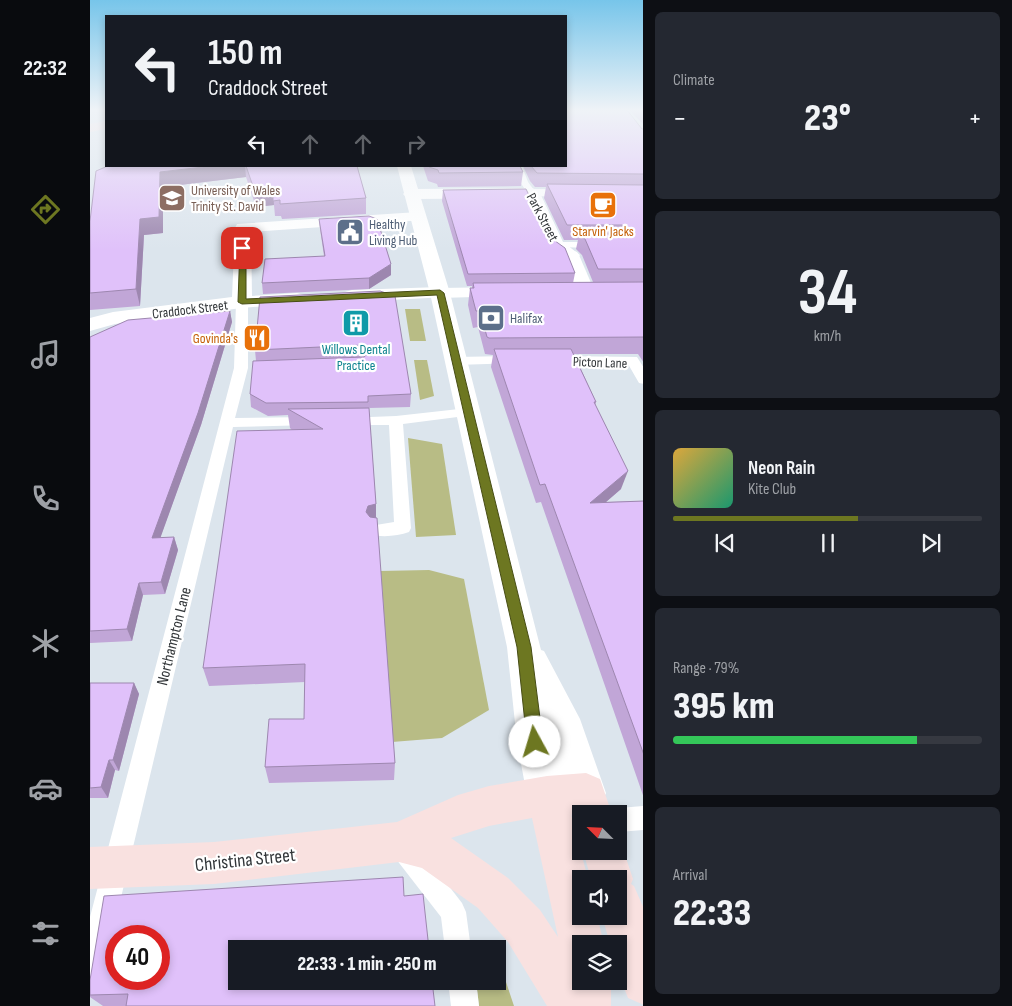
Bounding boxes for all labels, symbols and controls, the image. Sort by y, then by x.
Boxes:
text: 150 m [208,32,282,75]
icon: left [125,35,190,100]
text: 22:32 [23,55,67,82]
text: Climate [673,71,715,90]
text: Craddock Street [208,75,328,102]
text: 23° [804,96,851,141]
text: − [673,102,687,135]
text: + [968,102,982,135]
icon: left [243,130,271,158]
icon: ahead [296,130,324,158]
icon: ahead [349,130,377,158]
icon: right [402,130,430,158]
place label: University of Wales Trinity St. David [191,182,280,215]
school or university icon: University of Wales Trinity St. David [157,183,187,213]
street label: Park Street [523,190,562,244]
cafe icon: Starvin' Jacks [588,190,618,220]
icon: directions [28,192,63,227]
place label: Healthy Living Hub [369,216,418,249]
public building icon: Healthy Living Hub [335,217,365,247]
place label: Starvin' Jacks [572,223,634,240]
pin [221,227,263,269]
icon: arrive [228,234,256,262]
text: 34 [798,255,857,333]
street label: Craddock Street [151,296,229,323]
bank icon: Halifax [476,303,506,333]
building icon: Willows Dental Practice [341,308,371,338]
place label: Halifax [510,310,543,327]
restaurant icon: Govinda's [242,323,272,353]
text: km/h [814,327,841,346]
place label: Govinda's [193,330,238,347]
icon: music [28,337,63,372]
place label: Willows Dental Practice [322,341,390,374]
street label: Picton Lane [572,353,627,372]
text: Neon Rain [748,457,815,480]
text: Kite Club [748,480,796,499]
icon: phone [28,481,63,516]
icon: previous [711,529,739,557]
icon: pause [814,529,842,557]
icon: next [917,529,945,557]
street label: Northampton Lane [153,585,196,687]
icon: climate [28,626,63,661]
text: Range · 79% [673,659,739,678]
text: 395 km [673,684,775,729]
position arrow [508,715,560,767]
icon: car [28,771,63,806]
north arrow [572,805,628,860]
map controls [572,805,627,990]
street label: Christina Street [194,844,297,877]
text: Arrival [673,866,707,885]
button: sound [572,870,627,925]
text: 22:33 [673,891,751,936]
icon: filters [28,916,63,951]
speed limit sign: 40 [105,925,170,990]
button: layers [572,935,627,990]
text: 22:33 · 1 min · 250 m [298,953,436,976]

